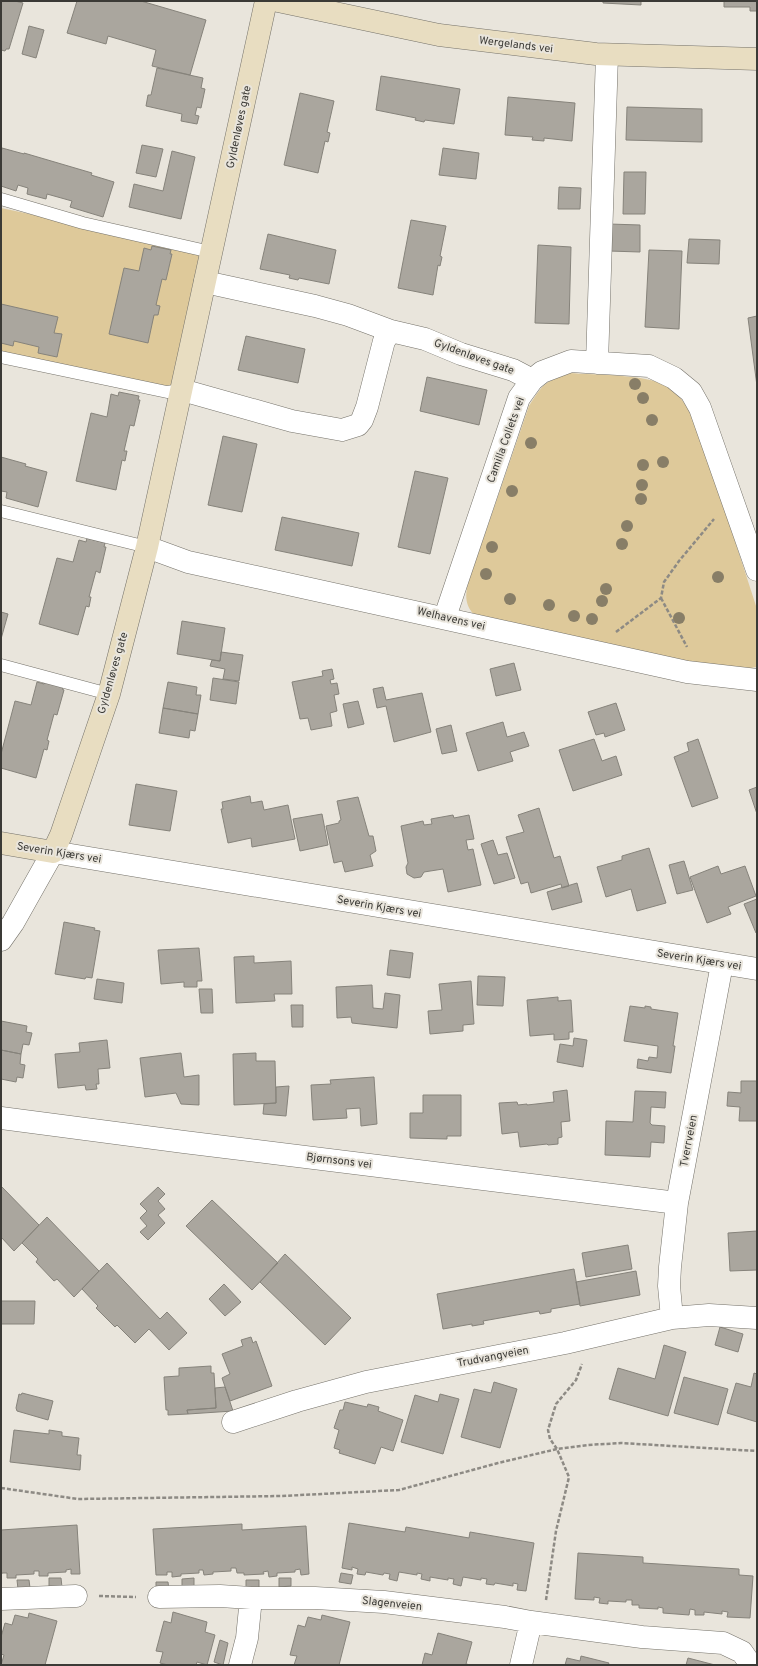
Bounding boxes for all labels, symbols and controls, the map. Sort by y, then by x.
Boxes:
street label: Wergelands vei [478,34,554,56]
street label: Gyldenløves gate [223,84,255,170]
street label: Gyldenløves gate [432,336,516,378]
street label: Camilla Collets vei [484,395,528,485]
street label: Welhavens vei [415,604,487,634]
street label: Gyldenløves gate [95,630,131,715]
street label: Severin Kjærs vei [16,839,102,867]
street label: Severin Kjærs vei [336,893,422,921]
street label: Severin Kjærs vei [656,946,742,974]
street label: Tverrveien [677,1114,701,1168]
street label: Bjørnsons vei [305,1150,373,1172]
street label: Trudvangveien [456,1343,530,1371]
street label: Slagenveien [361,1594,423,1614]

